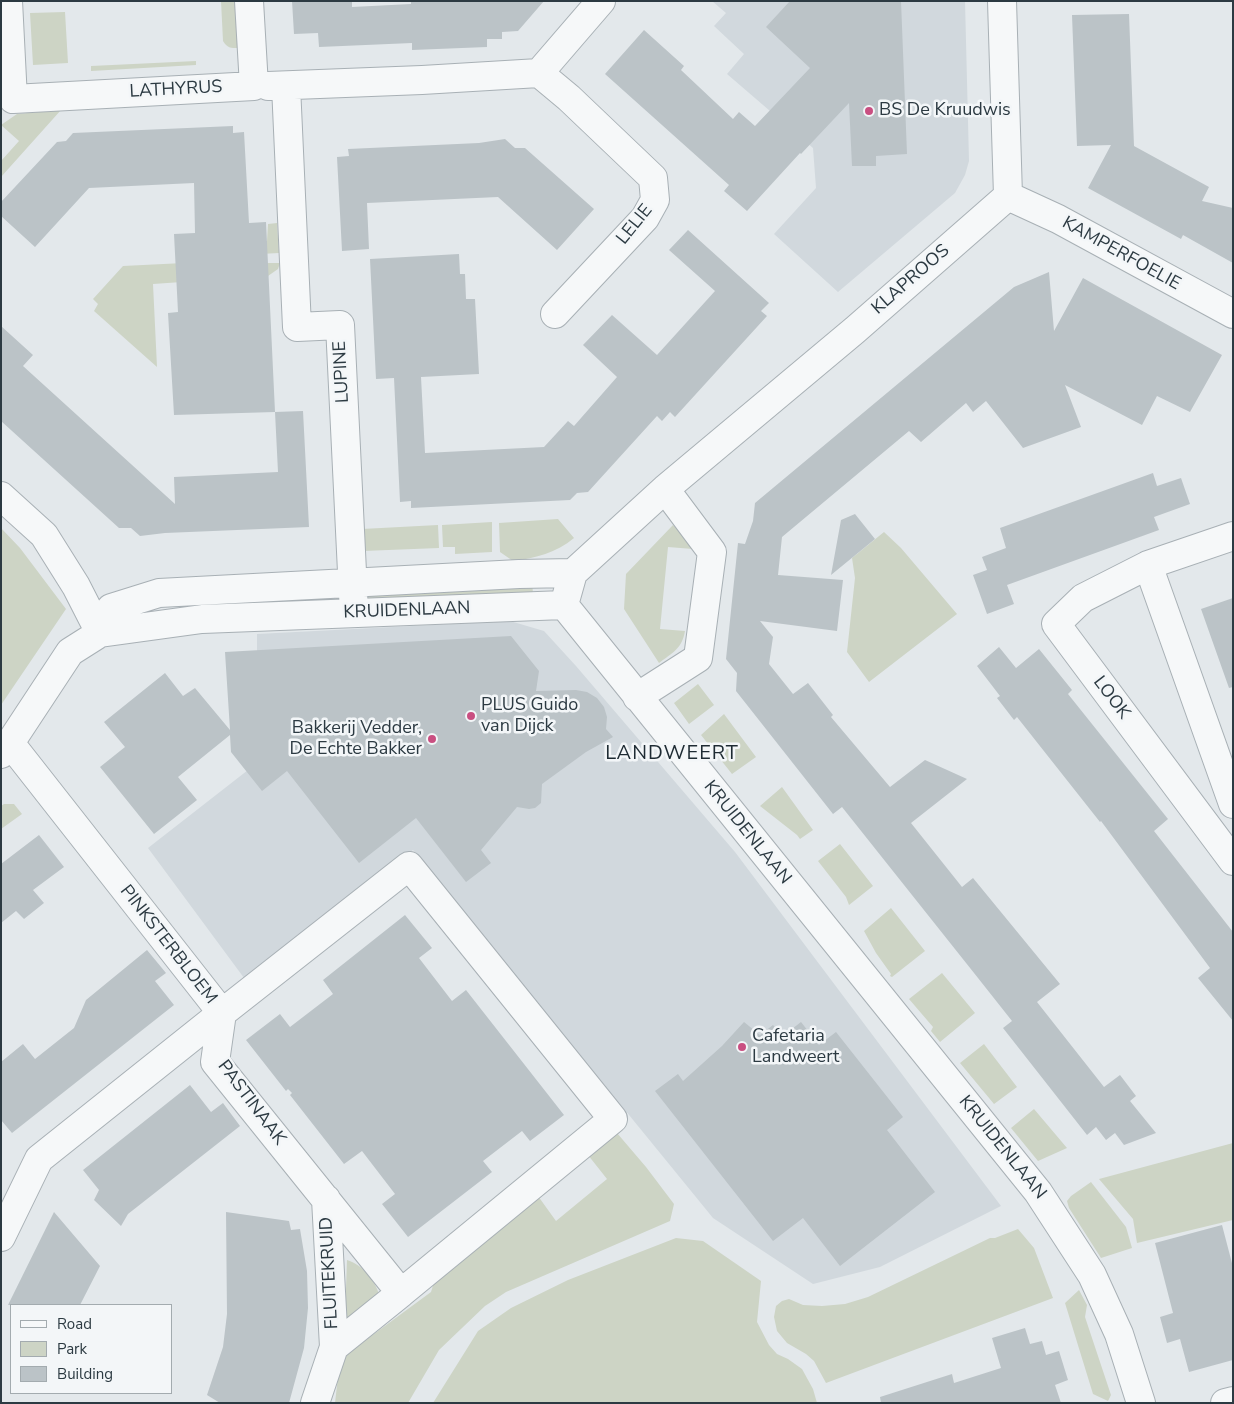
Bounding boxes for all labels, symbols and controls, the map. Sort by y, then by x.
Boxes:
street label: LATHYRUS [129,77,223,103]
place label: BS De Kruudwis [879,100,1011,122]
marker: BS De Kruudwis [863,105,875,117]
street label: LELIE [612,201,658,249]
street label: KAMPERFOELIE [1058,213,1184,295]
street label: KLAPROOS [868,240,954,320]
street label: LUPINE [330,340,354,404]
street label: KRUIDENLAAN [343,598,471,624]
street label: LOOK [1088,672,1134,724]
place label: PLUS Guido van Dijck [481,695,578,738]
marker: PLUS Guido van Dijck [465,710,477,722]
place label: Bakkerij Vedder, De Echte Bakker [290,718,422,761]
marker: Bakkerij Vedder, De Echte Bakker [426,733,438,745]
district label: LANDWEERT [604,742,740,766]
street label: KRUIDENLAAN [699,777,795,889]
street label: PINKSTERBLOEM [115,881,221,1009]
place label: Cafetaria Landweert [752,1026,839,1068]
marker: Cafetaria Landweert [736,1041,748,1053]
street label: PASTINAAK [212,1056,290,1150]
street label: KRUIDENLAAN [954,1092,1050,1204]
street label: FLUITEKRUID [316,1216,344,1330]
legend [10,1304,172,1394]
text: Road [57,1314,92,1334]
text: Park [57,1339,87,1359]
text: Building [57,1364,113,1384]

